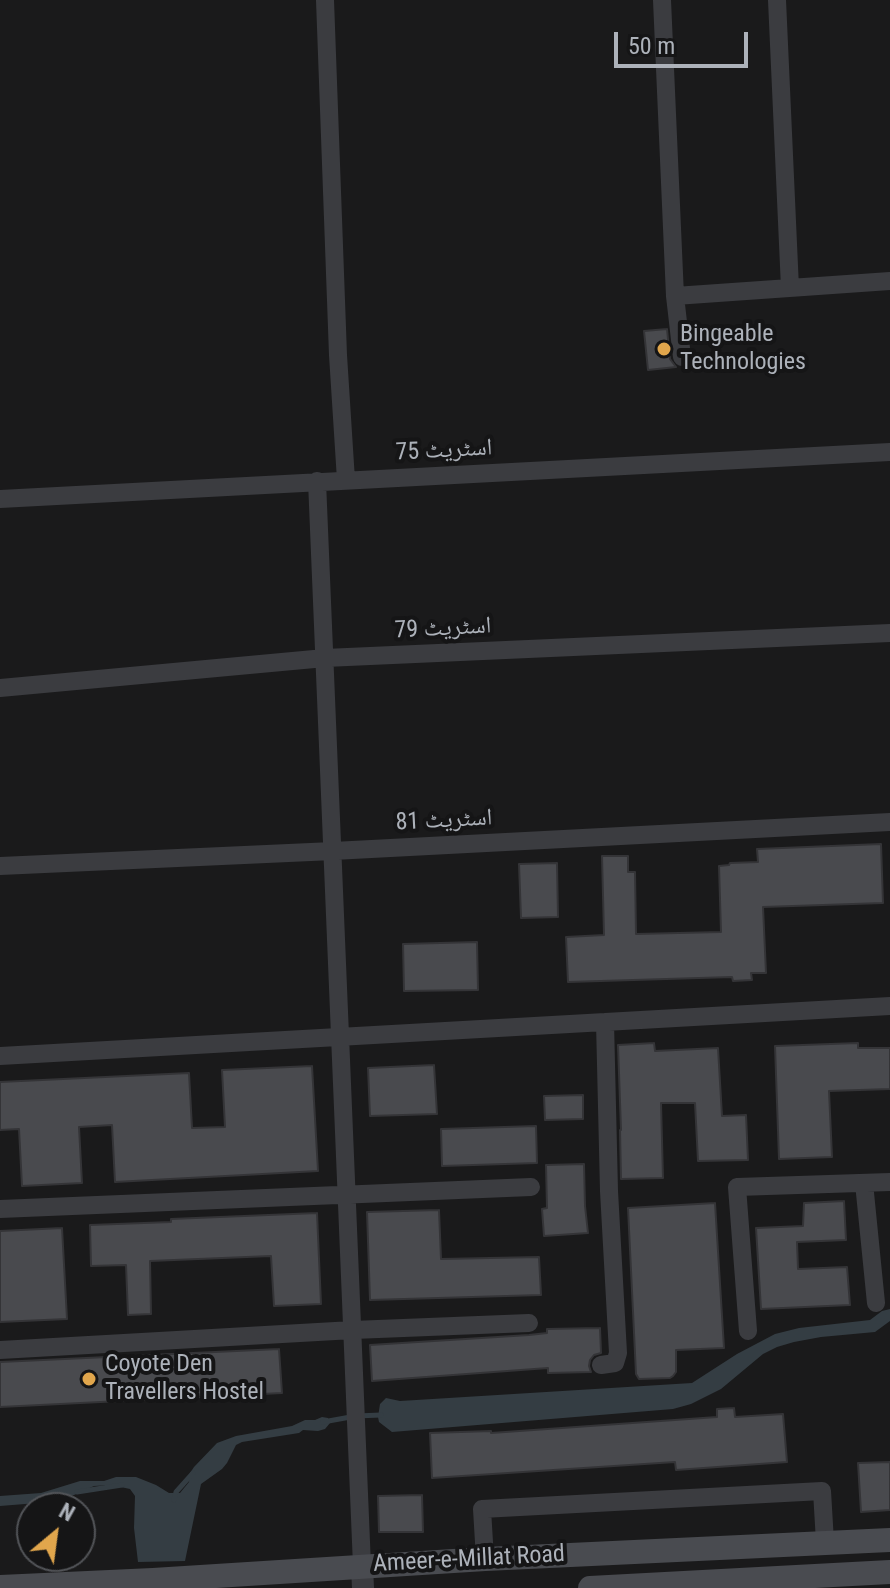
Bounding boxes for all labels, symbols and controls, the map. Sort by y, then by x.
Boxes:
scale bar [618,16,752,66]
text: 50 m [628,32,675,60]
place label: Bingeable Technologies [680,321,806,377]
marker: Bingeable Technologies [655,340,673,358]
street label: اسٹریٹ 75 [395,434,493,468]
street label: اسٹریٹ 79 [394,612,492,646]
street label: اسٹریٹ 81 [395,804,493,838]
place label: Coyote Den Travellers Hostel [105,1351,264,1407]
marker: Coyote Den Travellers Hostel [80,1370,98,1388]
north arrow [16,1492,96,1572]
text: N [55,1498,79,1527]
street label: Ameer-e-Millat Road [372,1541,566,1579]

